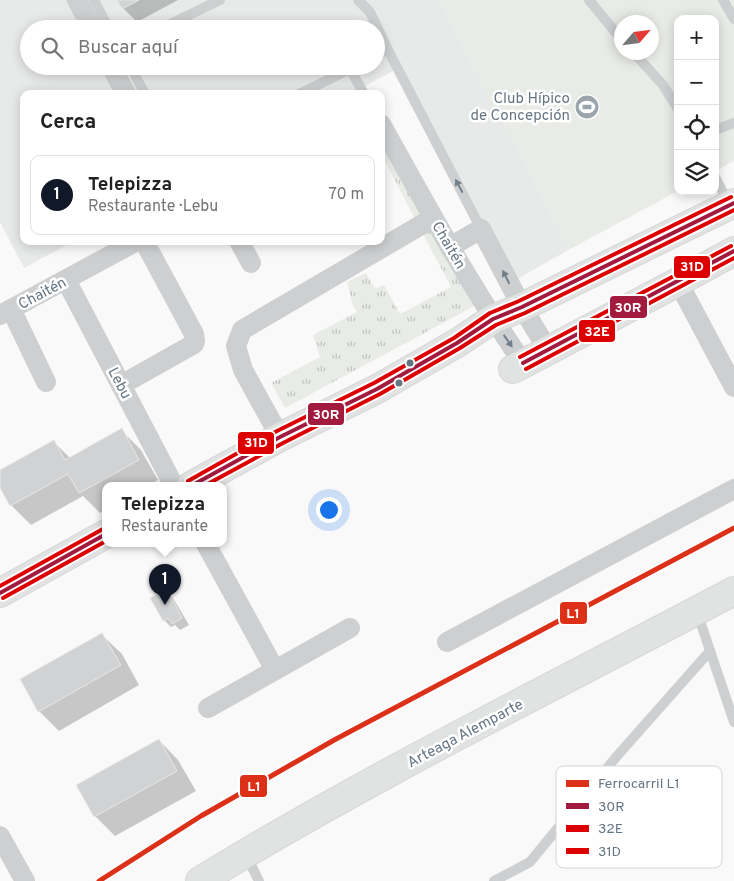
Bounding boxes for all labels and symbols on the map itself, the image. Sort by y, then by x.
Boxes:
north arrow [614,15,659,60]
place label: Club Hípico de Concepción [471,90,570,126]
sports icon: Club Hípico de Concepción [574,94,600,120]
one-way arrow [455,178,463,193]
street label: Chaitén [426,218,469,273]
line badge: 31D [673,255,711,279]
text: 31D [680,259,704,276]
one-way arrow [502,271,511,284]
street label: Chaitén [15,274,70,315]
line badge: 30R [609,295,648,319]
text: 30R [614,300,642,317]
line badge: 32E [578,319,616,343]
text: 32E [584,324,610,341]
one-way arrow [503,334,513,348]
unlabelled marker [405,358,415,368]
street label: Lebu [102,365,135,403]
unlabelled marker [394,378,404,388]
line badge: 30R [307,402,345,426]
text: 30R [312,407,340,424]
line badge: 31D [237,431,275,455]
text: 31D [244,435,268,452]
your location [316,497,342,523]
pin: 1 [149,564,181,605]
line badge: L1 [559,601,588,625]
text: L1 [566,606,580,623]
street label: Arteaga Alemparte [404,696,527,773]
legend [556,766,722,868]
line badge: L1 [239,774,268,798]
text: Ferrocarril L1 [598,776,680,793]
text: L1 [247,779,261,796]
text: 30R [598,799,625,816]
text: 32E [598,821,623,838]
text: 31D [598,844,621,861]

